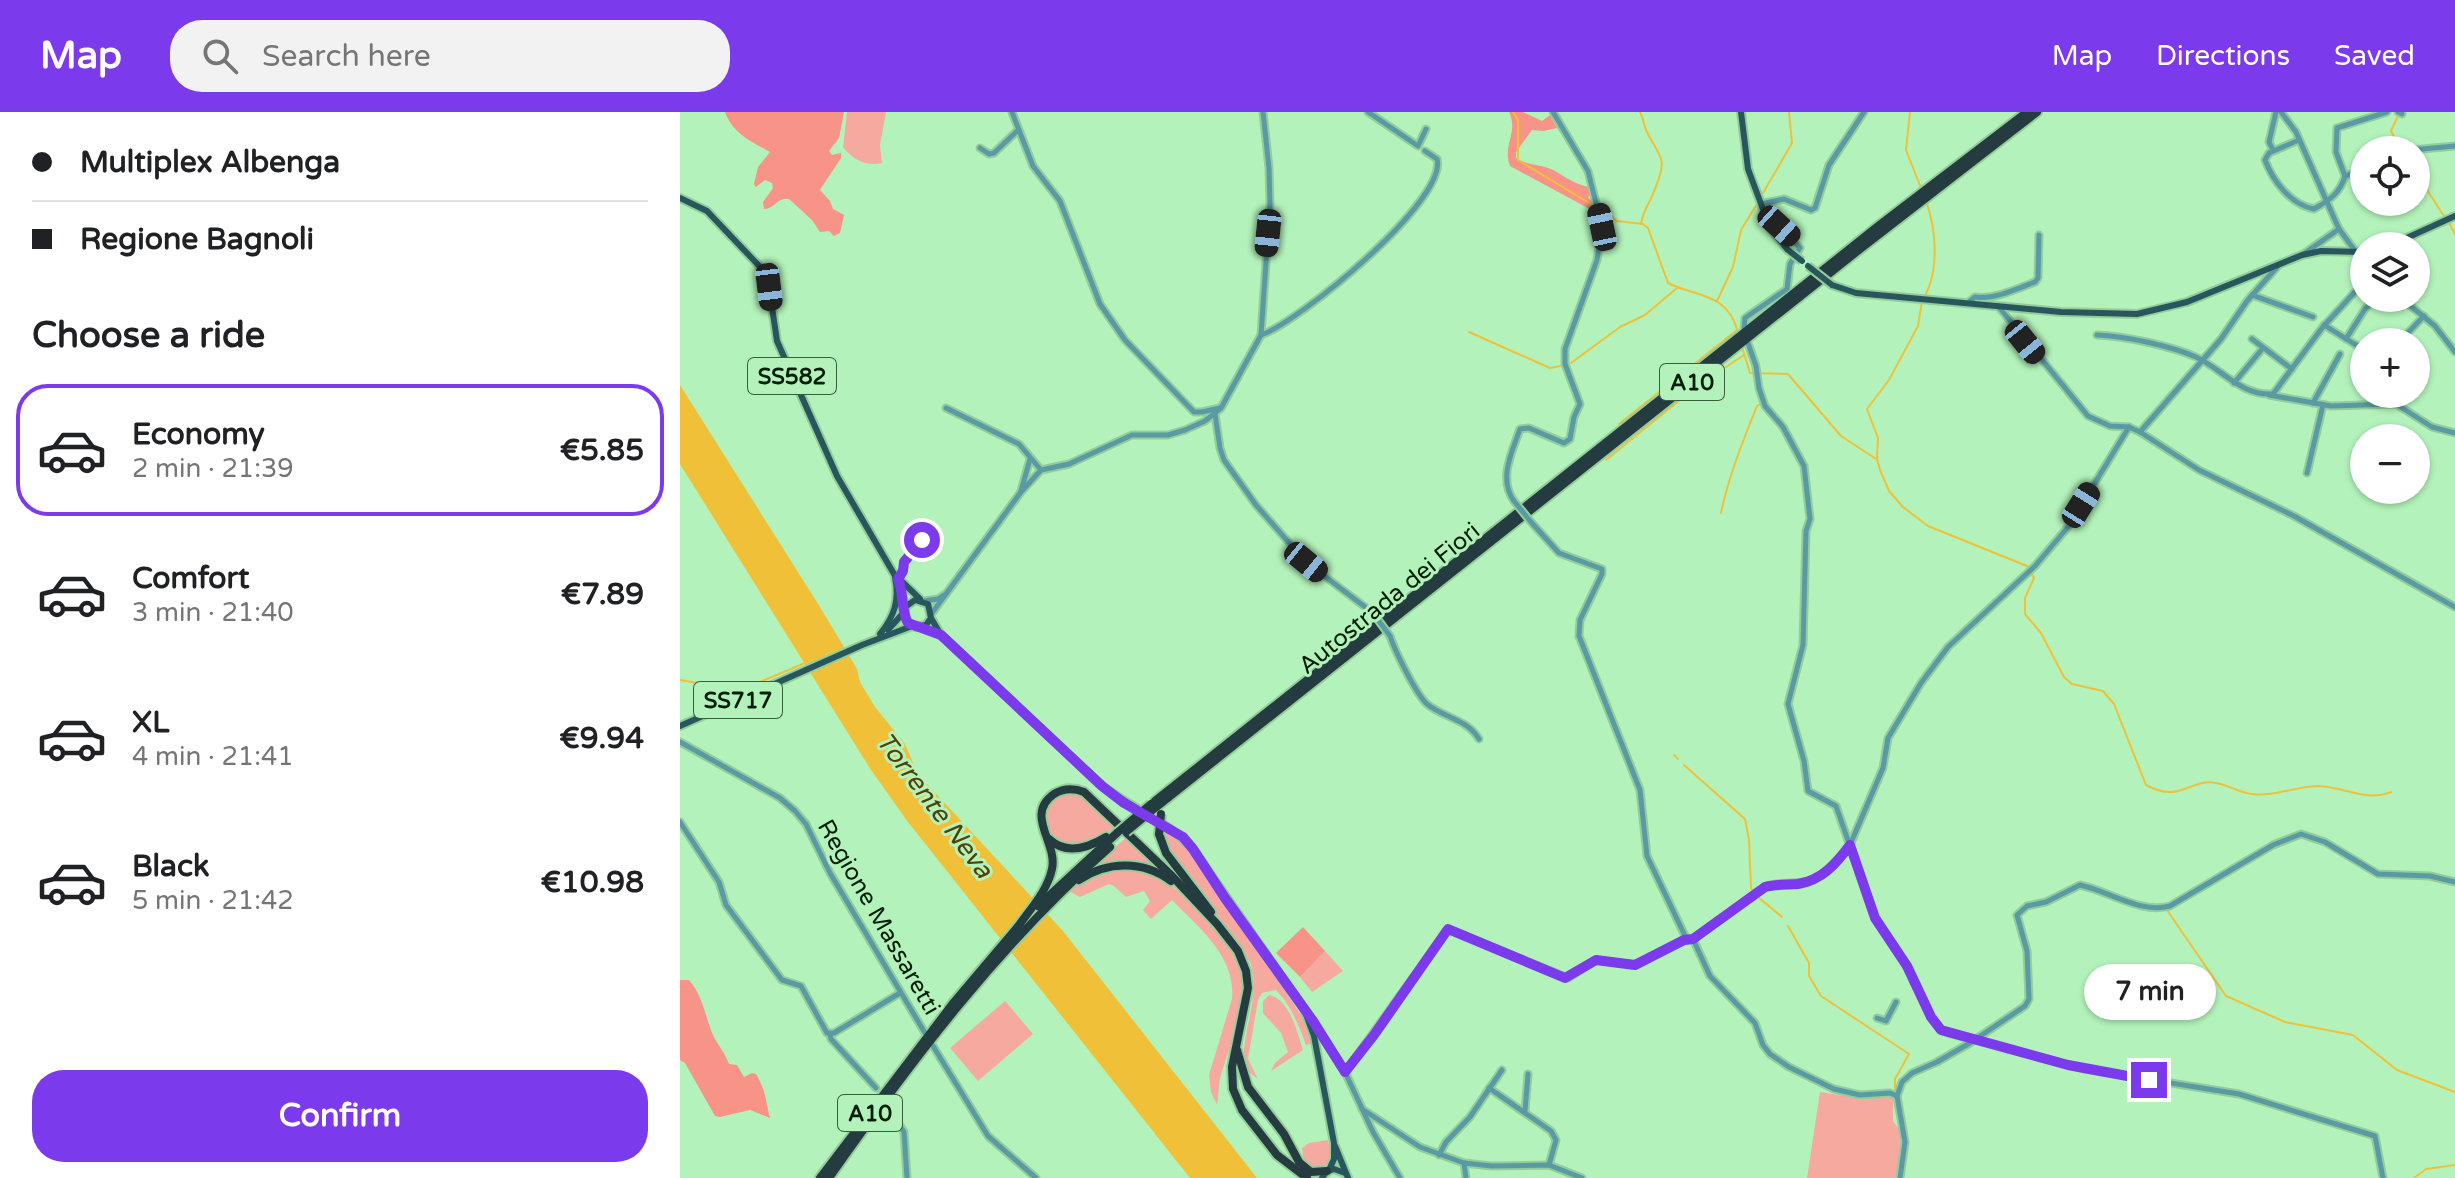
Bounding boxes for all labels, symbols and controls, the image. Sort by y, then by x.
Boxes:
search box [170,20,730,92]
text: Map [40,33,122,79]
icon: search [198,34,242,78]
text: Search here [262,38,431,75]
text: Map [2052,39,2112,73]
text: Directions [2156,39,2290,73]
text: Saved [2334,39,2415,73]
map controls [2350,136,2430,504]
button: locate [2350,136,2430,216]
text: Multiplex Albenga [80,144,340,181]
car [1585,201,1619,253]
car [1753,201,1805,251]
car [1254,208,1282,258]
text: Regione Bagnoli [80,221,314,258]
button: layers [2350,232,2430,312]
car [754,262,784,312]
text: Choose a ride [32,314,265,357]
car [2001,316,2049,368]
button: + [2350,328,2430,408]
road number: SS582 [748,358,836,394]
road number: A10 [1660,364,1724,400]
icon: car [36,414,108,486]
text: Economy [132,416,265,453]
button: − [2350,424,2430,504]
text: €5.85 [560,432,644,469]
text: 2 min · 21:39 [132,453,294,484]
car [2058,478,2104,532]
street label: Autostrada dei Fiori [1293,516,1486,680]
route start [904,522,940,558]
car [1280,538,1332,586]
icon: car [36,558,108,630]
text: Comfort [132,560,250,597]
text: €7.89 [561,576,644,613]
text: 3 min · 21:40 [132,597,294,628]
road number: SS717 [694,682,782,718]
icon: car [36,702,108,774]
text: XL [132,704,169,741]
text: €9.94 [559,720,644,757]
water label: Torrente Neva [870,726,1000,885]
text: 4 min · 21:41 [132,741,294,772]
street label: Regione Massaretti [811,814,946,1020]
icon: car [36,846,108,918]
text: Black [132,848,209,885]
text: €10.98 [540,864,644,901]
text: 5 min · 21:42 [132,885,294,916]
callout: 7 min [2083,964,2215,1020]
text: 7 min [2115,976,2185,1007]
route end [2131,1062,2167,1098]
button: Confirm [32,1070,648,1162]
road number: A10 [838,1095,902,1131]

